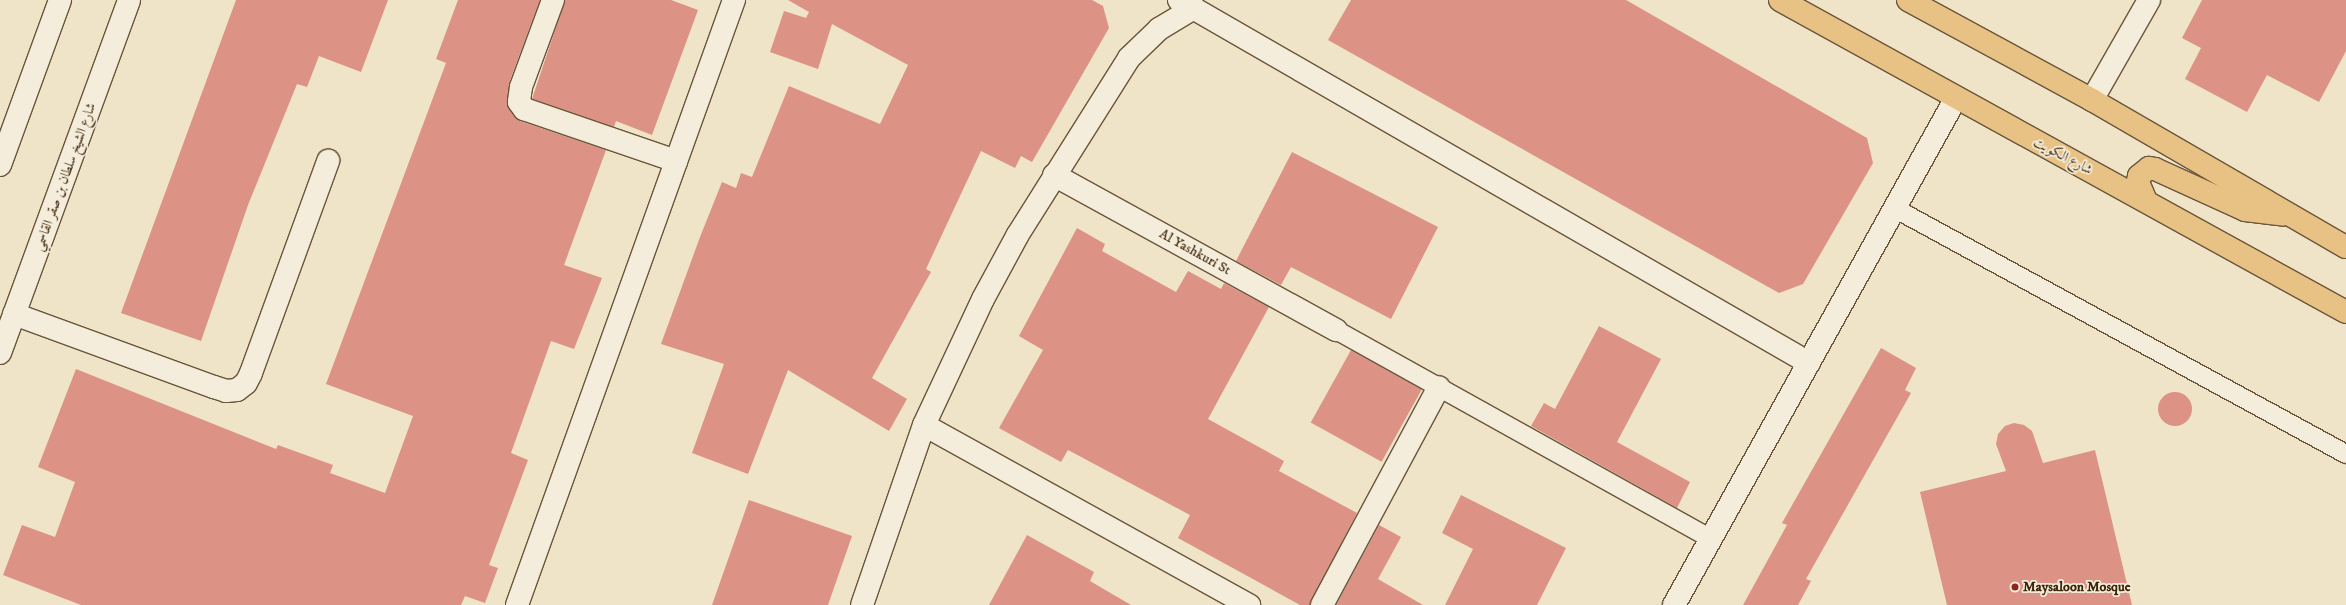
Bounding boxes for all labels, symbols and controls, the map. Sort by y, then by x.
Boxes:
street label: شارع الشيخ سلطان بن صقر القاسمي [30,100,100,254]
street label: شارع الكويت [2031,133,2095,179]
street label: Al Yashkuri St [1156,225,1234,279]
place label: Maysaloon Mosque [2023,579,2131,595]
marker: Maysaloon Mosque [2010,582,2020,592]

